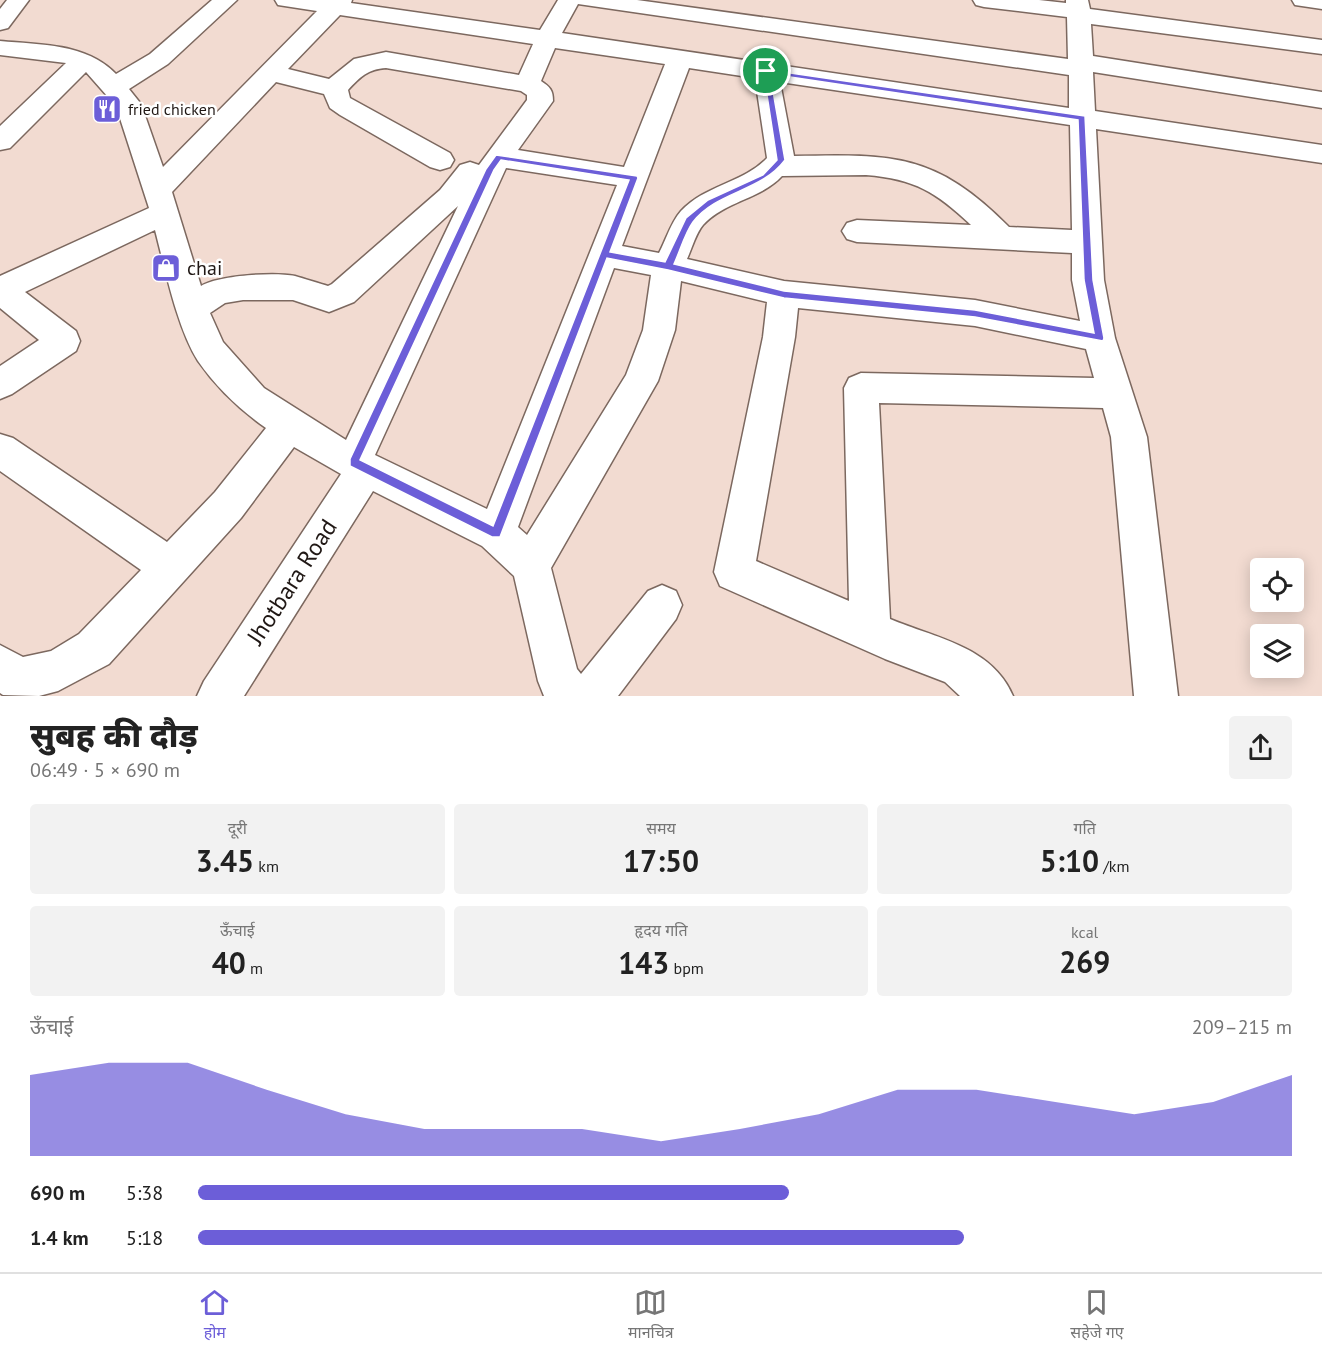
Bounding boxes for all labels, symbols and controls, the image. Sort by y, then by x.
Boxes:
pin [740,45,791,96]
icon: arrive [749,54,782,87]
restaurant icon: fried chicken [91,93,123,125]
place label: fried chicken [128,99,216,119]
shop icon: chai [150,252,182,284]
place label: chai [187,255,222,281]
street label: Jhotbara Road [239,513,344,651]
map controls [1250,558,1304,678]
button: locate [1250,558,1304,612]
button: layers [1250,624,1304,678]
text: सुबह की दौड़ [30,713,198,756]
button: share [1229,716,1292,779]
text: 06:49 · 5 × 690 m [30,757,180,783]
text: दूरी [228,818,247,838]
text: समय [646,818,676,838]
text: गति [1074,818,1096,838]
text: 3.45 [196,841,254,880]
text: 17:50 [623,841,699,880]
text: 5:10 [1040,841,1099,880]
text: km [254,856,279,876]
text: /km [1099,856,1130,876]
text: ऊँचाई [220,920,255,940]
text: हृदय गति [634,920,688,940]
text: kcal [1071,922,1098,942]
text: 269 [1059,942,1110,981]
text: 40 [212,943,246,982]
text: 143 [618,943,669,982]
text: m [246,958,263,978]
text: bpm [669,958,704,978]
text: ऊँचाई [30,1014,73,1040]
text: 209–215 m [1192,1014,1292,1040]
text: 690 m [30,1180,85,1206]
text: 5:38 [126,1180,163,1206]
text: 1.4 km [30,1225,89,1251]
text: 5:18 [126,1225,163,1251]
tab: होम [198,1286,231,1345]
tab: मानचित्र [628,1286,674,1345]
tab: सहेजे गए [1070,1286,1124,1345]

